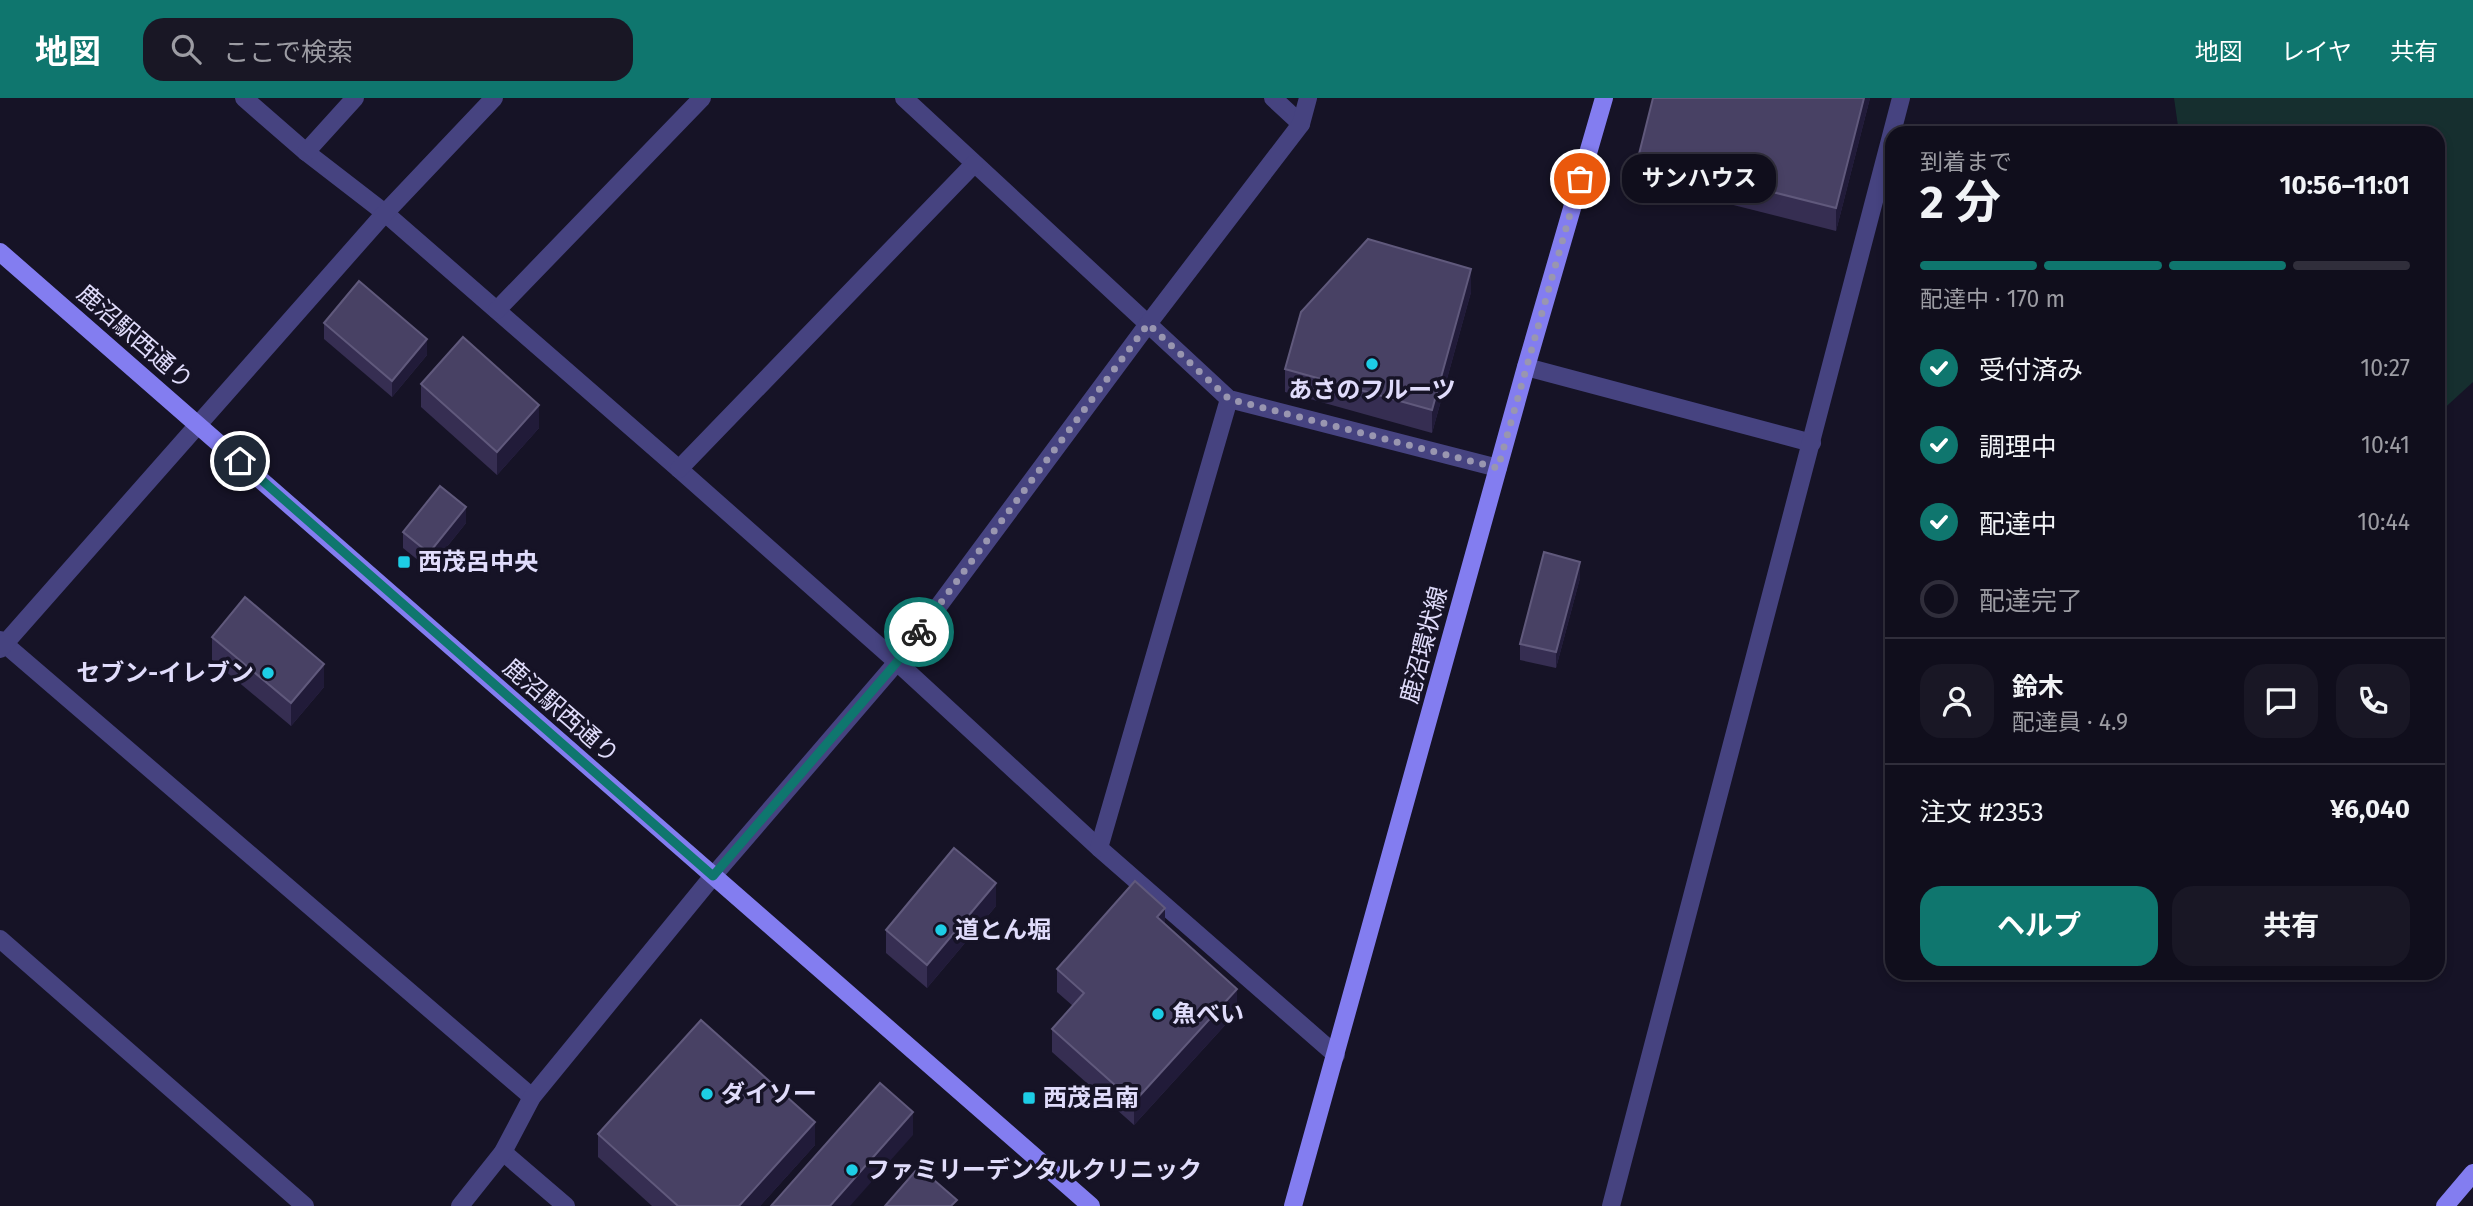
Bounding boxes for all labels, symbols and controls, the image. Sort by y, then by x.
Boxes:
search box [143,18,633,81]
icon: search [167,30,205,68]
text: 地図 [35,32,101,72]
text: ここで検索 [223,37,353,68]
text: 地図 [2195,38,2243,66]
text: レイヤ [2281,38,2352,66]
text: 共有 [2390,38,2438,66]
text: 到着まで [1920,148,2012,176]
pin [1550,149,1610,209]
callout: サンハウス [1622,154,1776,204]
icon: bag [1561,160,1599,198]
text: サンハウス [1642,164,1757,192]
text: 10:56–11:01 [2279,170,2410,201]
text: 2 分 [1920,175,2001,230]
street label: 鹿沼駅西通り [71,279,199,395]
text: 配達中 · 170 m [1920,285,2065,313]
icon: check [1920,349,1958,387]
text: 10:27 [2360,354,2410,382]
text: 受付済み [1979,355,2083,386]
marker: あさのフルーツ [1364,356,1380,372]
place label: あさのフルーツ [1288,376,1456,404]
icon: check [1920,426,1958,464]
pin [210,431,270,491]
text: 10:41 [2361,431,2410,459]
text: 調理中 [1979,432,2057,463]
icon: home [221,442,259,480]
icon: check [1920,503,1958,541]
text: 10:44 [2357,508,2410,536]
text: 配達中 [1979,509,2057,540]
place label: 西茂呂中央 [418,548,538,576]
marker: 西茂呂中央 [396,554,412,570]
street label: 鹿沼環状線 [1395,583,1453,707]
text: 配達完了 [1979,586,2083,617]
courier [884,597,954,667]
icon: bike [900,613,938,651]
street label: 鹿沼駅西通り [497,653,625,769]
place label: セブン-イレブン [76,659,254,687]
button: person [1920,664,1994,738]
button: chat [2244,664,2318,738]
button: phone [2336,664,2410,738]
marker: セブン-イレブン [260,665,276,681]
text: 鈴木 [2012,672,2064,703]
text: 配達員 · 4.9 [2012,708,2128,736]
text: ¥6,040 [2330,794,2410,825]
text: 注文 #2353 [1920,797,2044,828]
button: ヘルプ [1920,886,2158,966]
button: 共有 [2172,886,2410,966]
place label: 道とん堀 [955,916,1051,944]
marker: 道とん堀 [933,922,949,938]
place label: 魚べい [1172,1000,1244,1028]
marker: 魚べい [1150,1006,1166,1022]
place label: ダイソー [721,1080,817,1108]
place label: 西茂呂南 [1043,1084,1139,1112]
marker: ダイソー [699,1086,715,1102]
marker: 西茂呂南 [1021,1090,1037,1106]
place label: ファミリーデンタルクリニック [866,1156,1202,1184]
marker: ファミリーデンタルクリニック [844,1162,860,1178]

